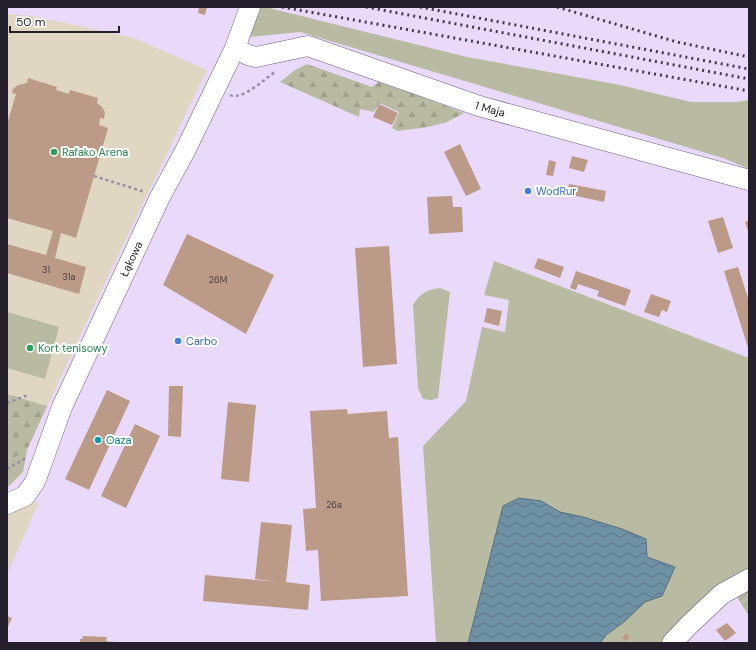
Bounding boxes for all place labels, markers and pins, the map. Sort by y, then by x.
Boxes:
place label: Rafako Arena [62,145,128,159]
marker: Rafako Arena [49,147,59,157]
place label: WodRur [536,184,576,198]
marker: WodRur [523,186,533,196]
place label: Carbo [186,334,217,348]
marker: Carbo [173,336,183,346]
place label: Kort tenisowy [38,341,108,355]
marker: Kort tenisowy [25,343,35,353]
place label: Oaza [106,433,132,447]
marker: Oaza [93,435,103,445]

